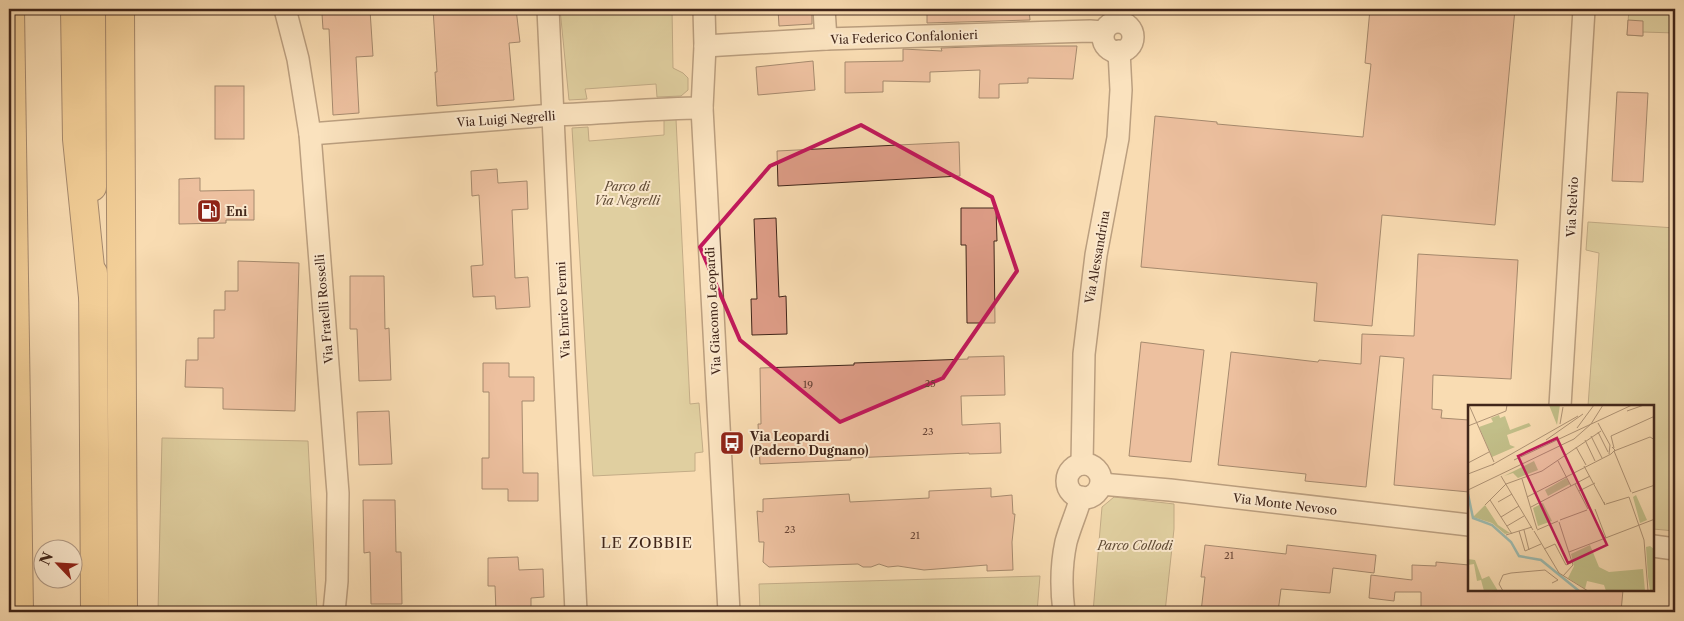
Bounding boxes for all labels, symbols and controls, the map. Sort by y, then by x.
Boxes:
street label: Via Federico Confalonieri [829,27,978,47]
street label: Via Luigi Negrelli [455,108,556,130]
street label: Via Stelvio [1563,176,1581,239]
park label: Parco di Via Negrelli [594,179,661,208]
fuel station icon: Eni [196,198,222,224]
place label: Eni [226,204,248,219]
street label: Via Alessandrina [1081,208,1113,306]
street label: Via Giacomo Leopardi [702,246,724,376]
street label: Via Fratelli Rosselli [312,253,336,365]
street label: Via Enrico Fermi [553,261,573,360]
house number: 25 [924,377,936,390]
house number: 19 [803,378,813,391]
inset map [1468,405,1654,591]
house number: 23 [922,425,934,438]
place label: Via Leopardi (Paderno Dugnano) [749,429,869,458]
bus stop icon: Via Leopardi (Paderno Dugnano) [719,430,745,456]
street label: Via Monte Nevoso [1231,490,1338,518]
house number: 23 [784,523,796,536]
house number: 21 [910,529,921,542]
district label: LE ZOBBIE [601,533,693,552]
north arrow [32,538,82,588]
park label: Parco Collodi [1097,538,1174,553]
text: N [35,549,57,568]
house number: 21 [1224,549,1235,562]

